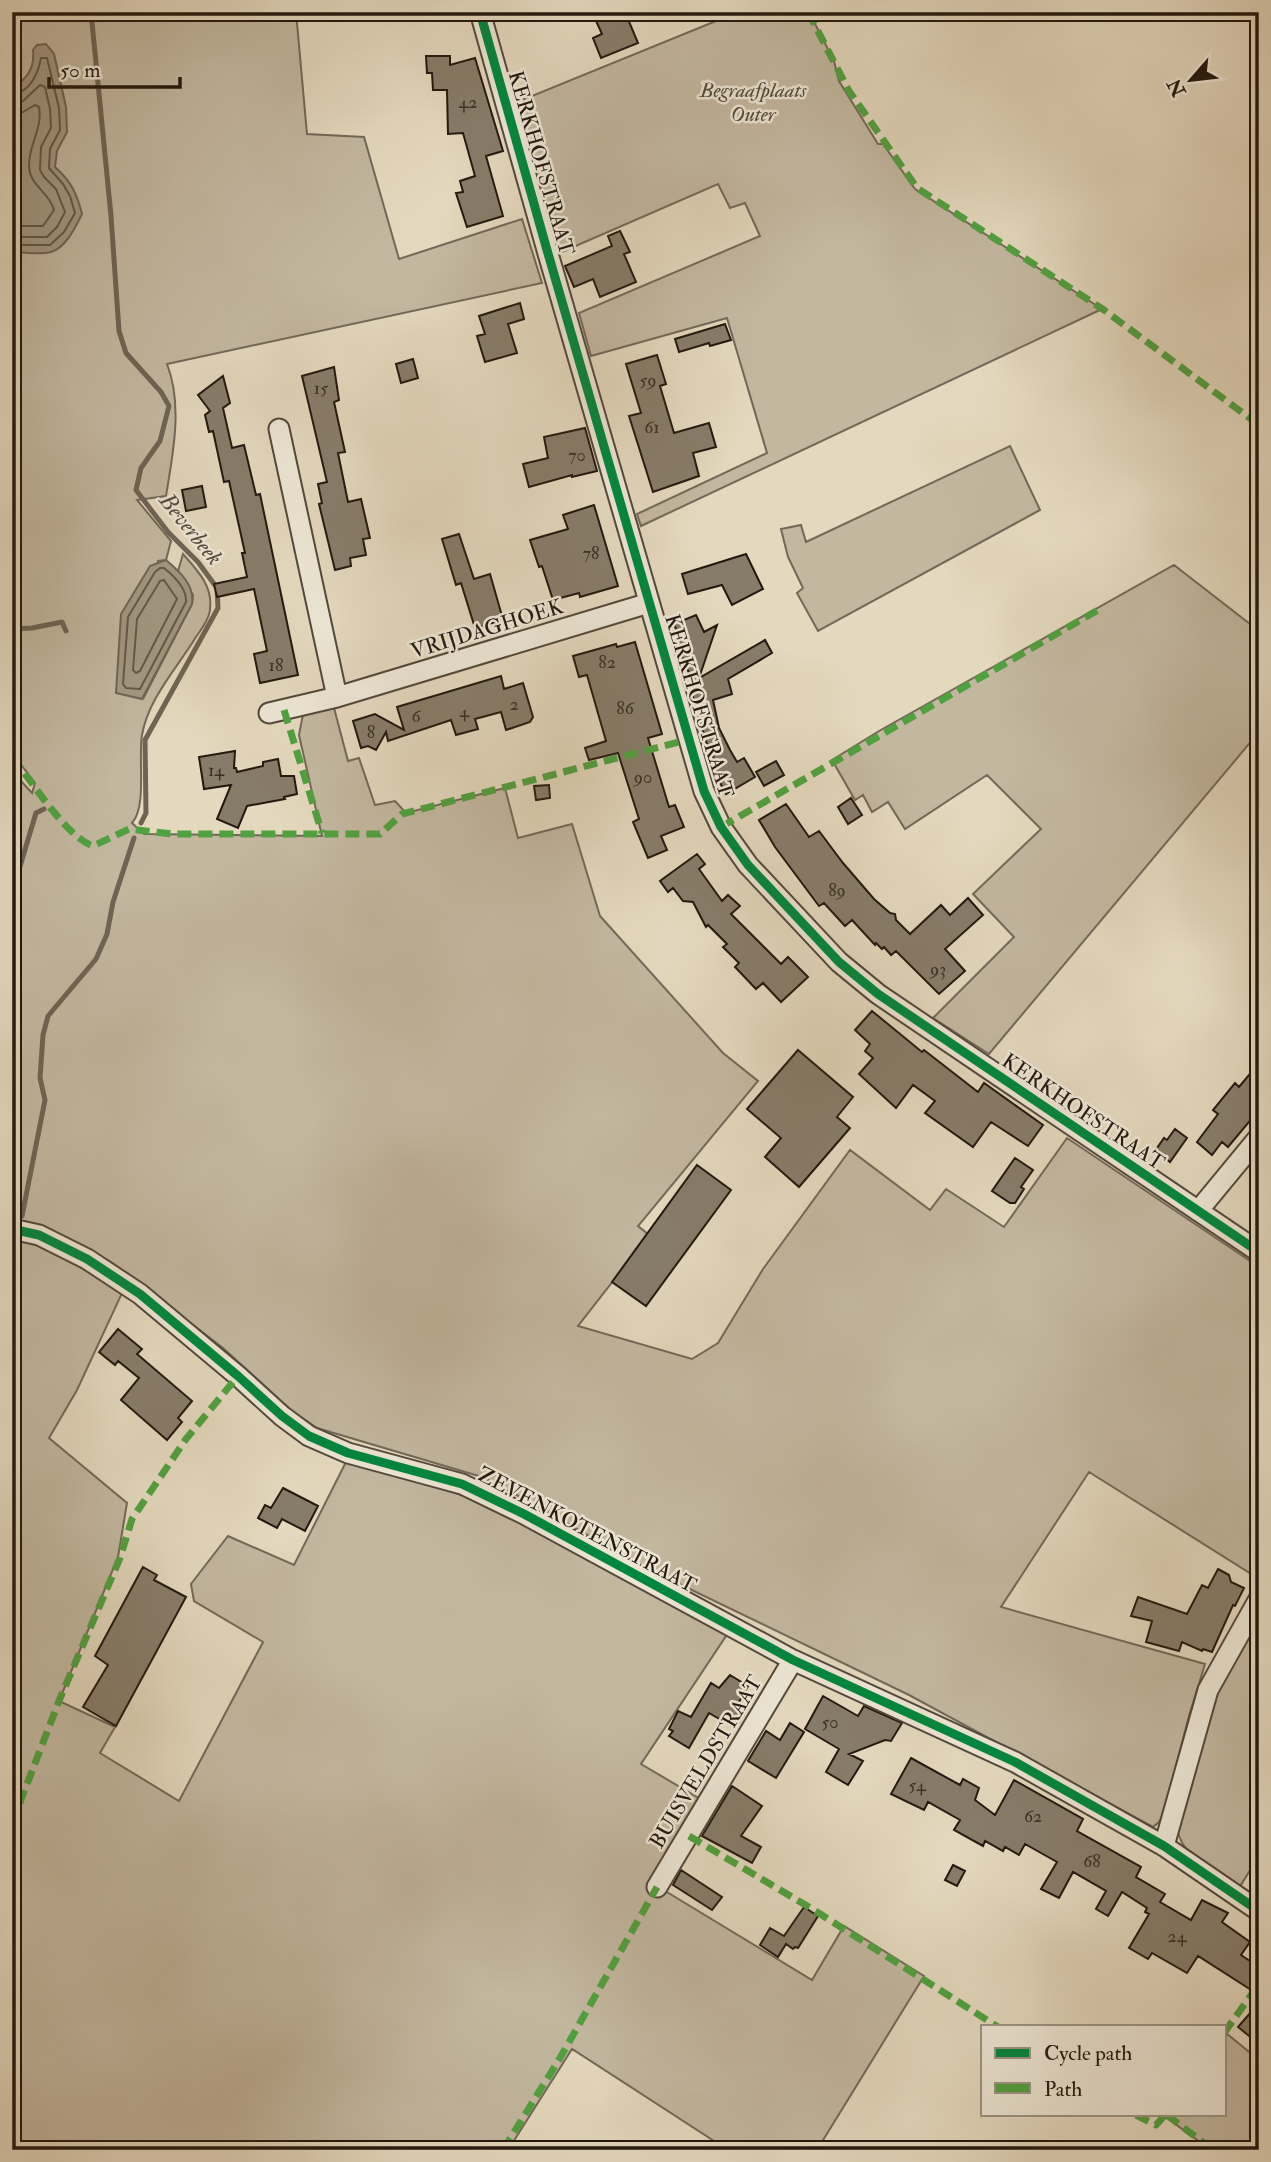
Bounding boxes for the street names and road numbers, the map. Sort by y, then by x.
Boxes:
street label: KERKHOFSTRAAT [502,68,580,259]
street label: VRIJDAGHOEK [407,593,567,665]
street label: KERKHOFSTRAAT [658,611,740,801]
street label: KERKHOFSTRAAT [996,1048,1170,1177]
street label: ZEVENKOTENSTRAAT [473,1461,701,1599]
street label: BUISVELDSTRAAT [644,1670,769,1854]

